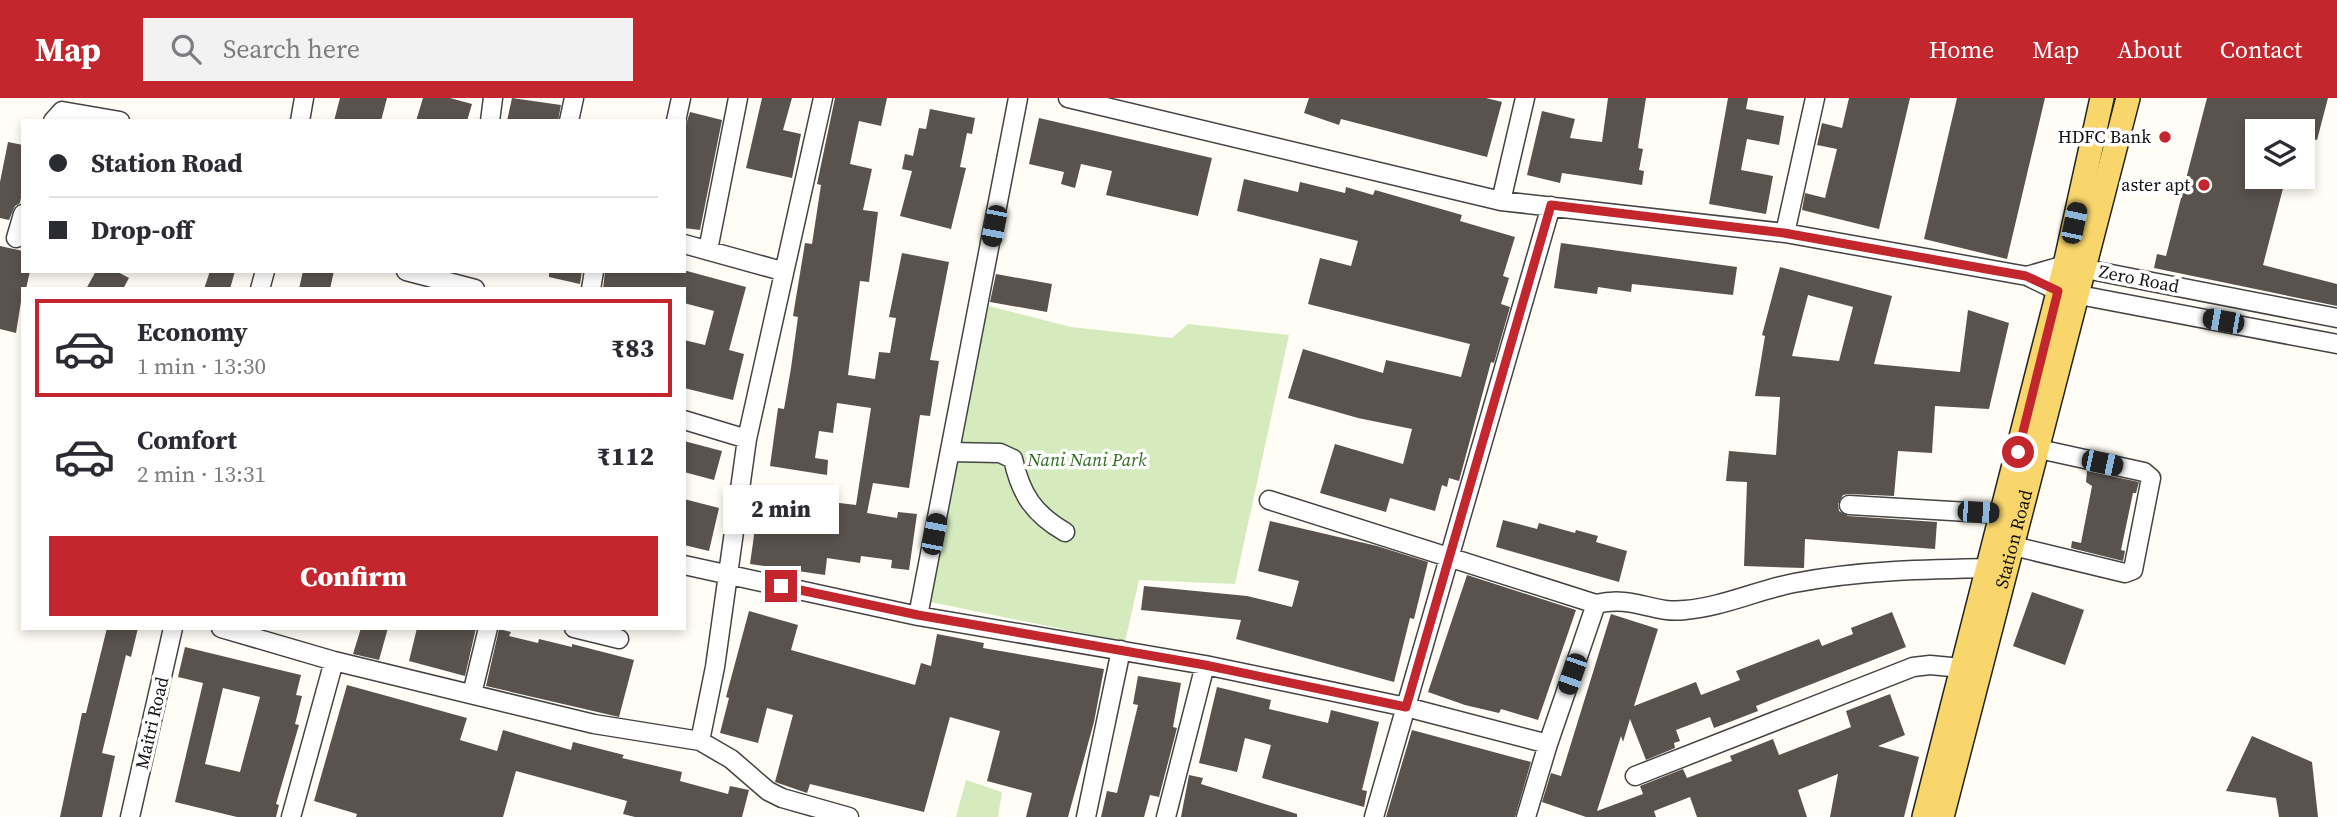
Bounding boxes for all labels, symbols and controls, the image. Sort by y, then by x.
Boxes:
search box [143,18,633,81]
text: Map [35,27,101,72]
icon: search [167,30,205,68]
text: Search here [223,31,360,67]
text: Home [1929,33,1994,66]
text: Map [2032,33,2079,66]
text: About [2117,33,2182,66]
text: Contact [2220,33,2302,66]
map controls [2245,119,2315,189]
button: layers [2245,119,2315,189]
place label: HDFC Bank [2058,124,2151,149]
marker: HDFC Bank [2157,129,2173,145]
text: Station Road [91,145,243,181]
place label: aster apt [2121,172,2190,197]
marker: aster apt [2196,177,2212,193]
car [2060,200,2089,246]
car [980,203,1009,249]
text: Drop-off [91,212,193,248]
street label: Zero Road [2097,258,2181,299]
car [2201,307,2246,335]
text: Economy [137,314,248,350]
icon: car [53,317,116,380]
text: ₹83 [611,330,654,366]
text: 1 min · 13:30 [137,350,266,382]
text: Comfort [137,422,237,458]
icon: car [53,425,116,488]
route start [2002,436,2034,468]
text: ₹112 [597,438,654,474]
park label: Nani Nani Park [1027,447,1147,472]
car [2080,448,2125,478]
text: 2 min · 13:31 [137,458,266,490]
callout: 2 min [723,484,839,533]
street label: Station Road [1989,487,2038,591]
text: 2 min [751,493,811,525]
car [1957,500,2000,524]
car [920,511,949,557]
button: Confirm [49,536,658,616]
route end [765,570,797,602]
car [1556,651,1589,697]
street label: Maitri Road [129,674,174,772]

